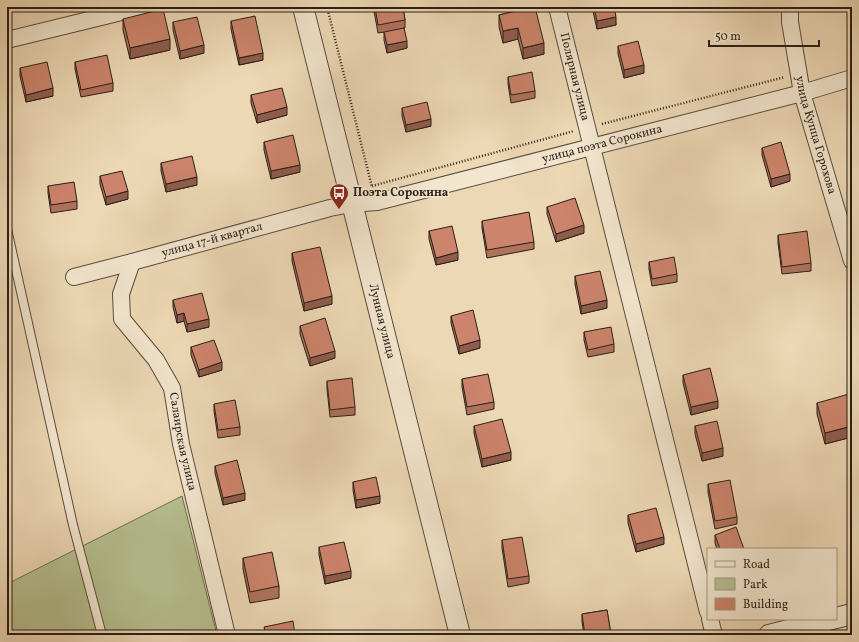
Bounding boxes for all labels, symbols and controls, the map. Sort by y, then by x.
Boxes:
scale bar [709,22,819,48]
text: 50 m [715,29,741,45]
street label: Полярная улица [556,31,593,123]
street label: улица Купца Горохова [791,75,840,196]
street label: улица поэта Сорокина [540,121,664,167]
bus stop icon: Поэта Сорокина [328,182,350,210]
place label: Поэта Сорокина [353,185,449,201]
street label: улица 17-й квартал [160,219,265,262]
street label: Лунная улица [365,282,399,360]
street label: Салаирская улица [165,391,200,493]
legend [707,548,837,620]
text: Road [743,557,770,573]
text: Park [743,577,768,593]
text: Building [743,597,788,613]

